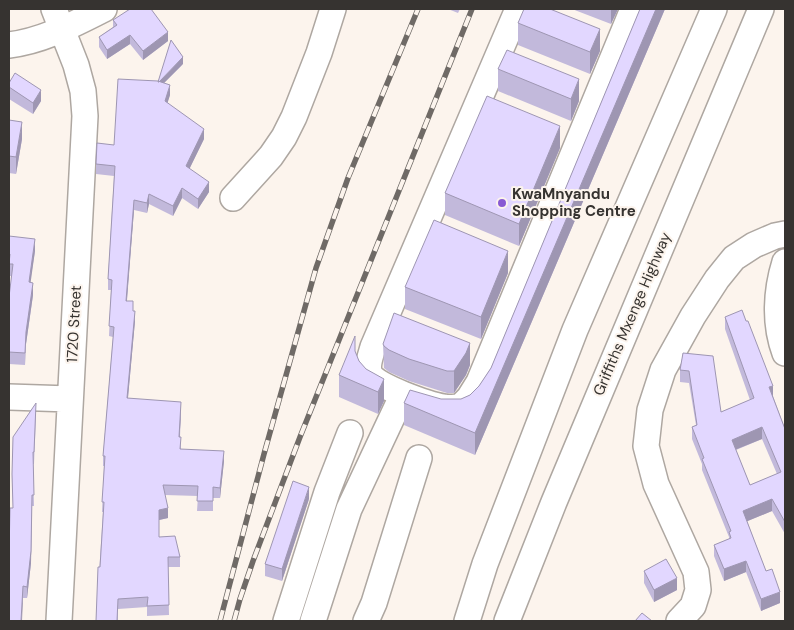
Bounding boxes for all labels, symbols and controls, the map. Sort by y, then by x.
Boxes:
place label: KwaMnyandu Shopping Centre [512,184,636,221]
marker: KwaMnyandu Shopping Centre [496,197,508,209]
street label: Griffiths Mxenge Highway [588,229,676,399]
street label: 1720 Street [62,285,86,363]

